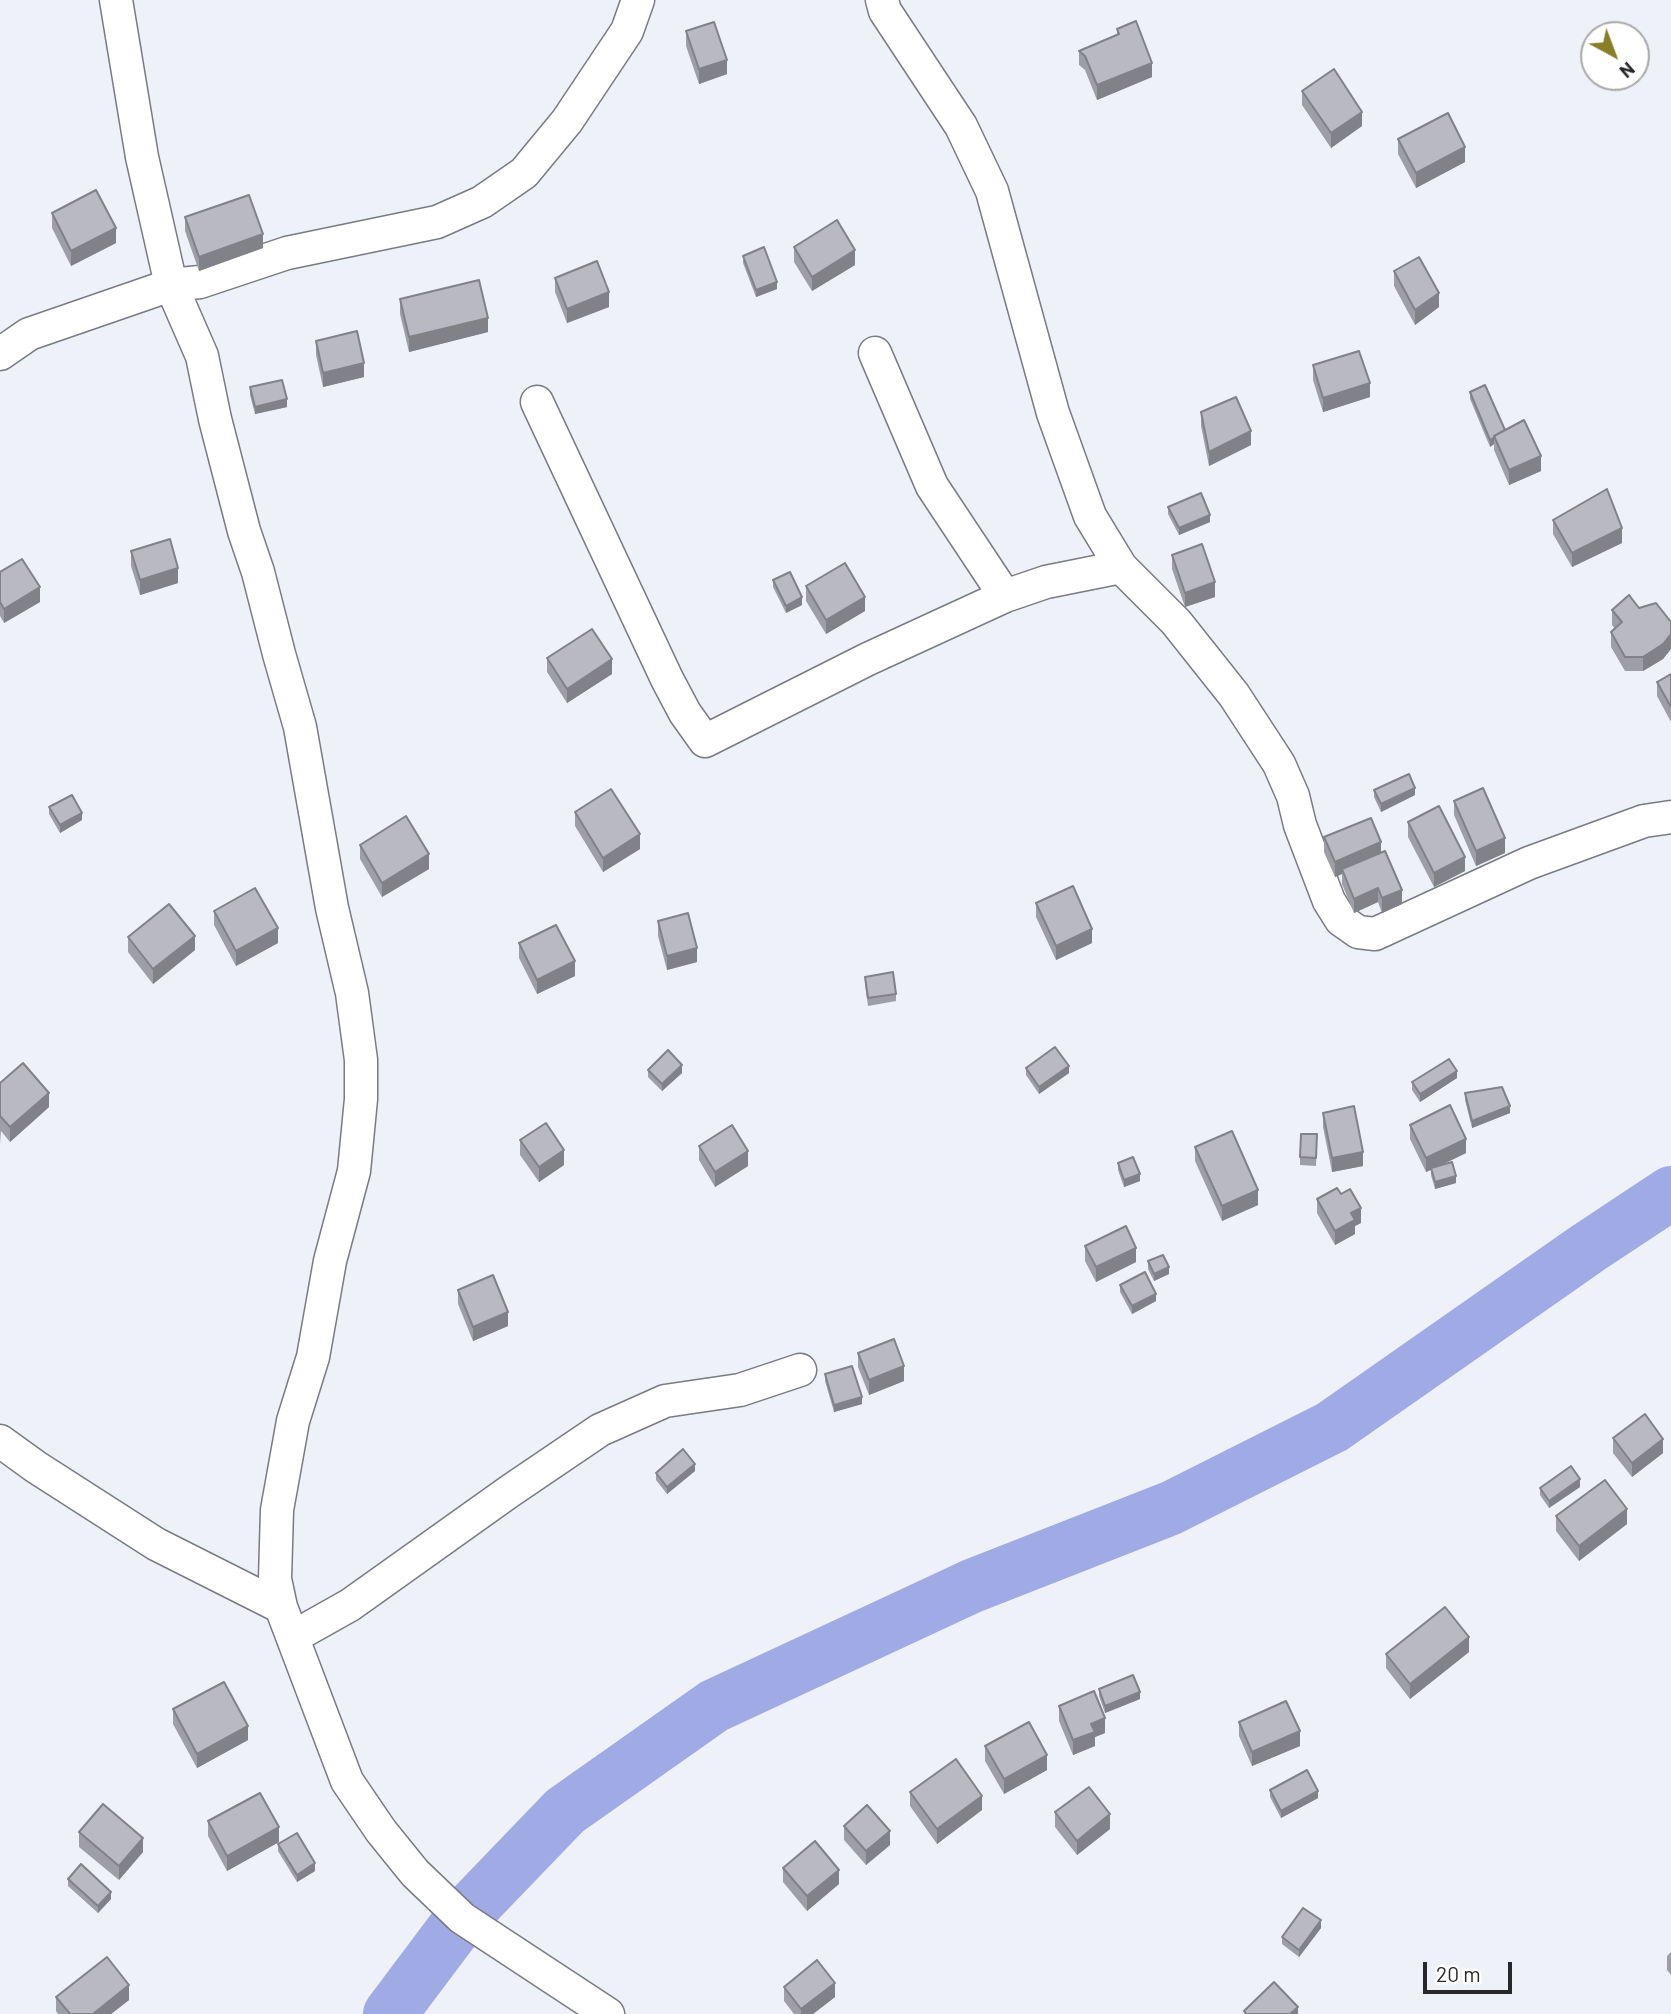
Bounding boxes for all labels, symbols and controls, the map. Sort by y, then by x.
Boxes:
north arrow [1580,21,1650,91]
text: N [1615,58,1640,84]
scale bar [1426,1948,1515,1992]
text: 20 m [1436,1961,1481,1986]

